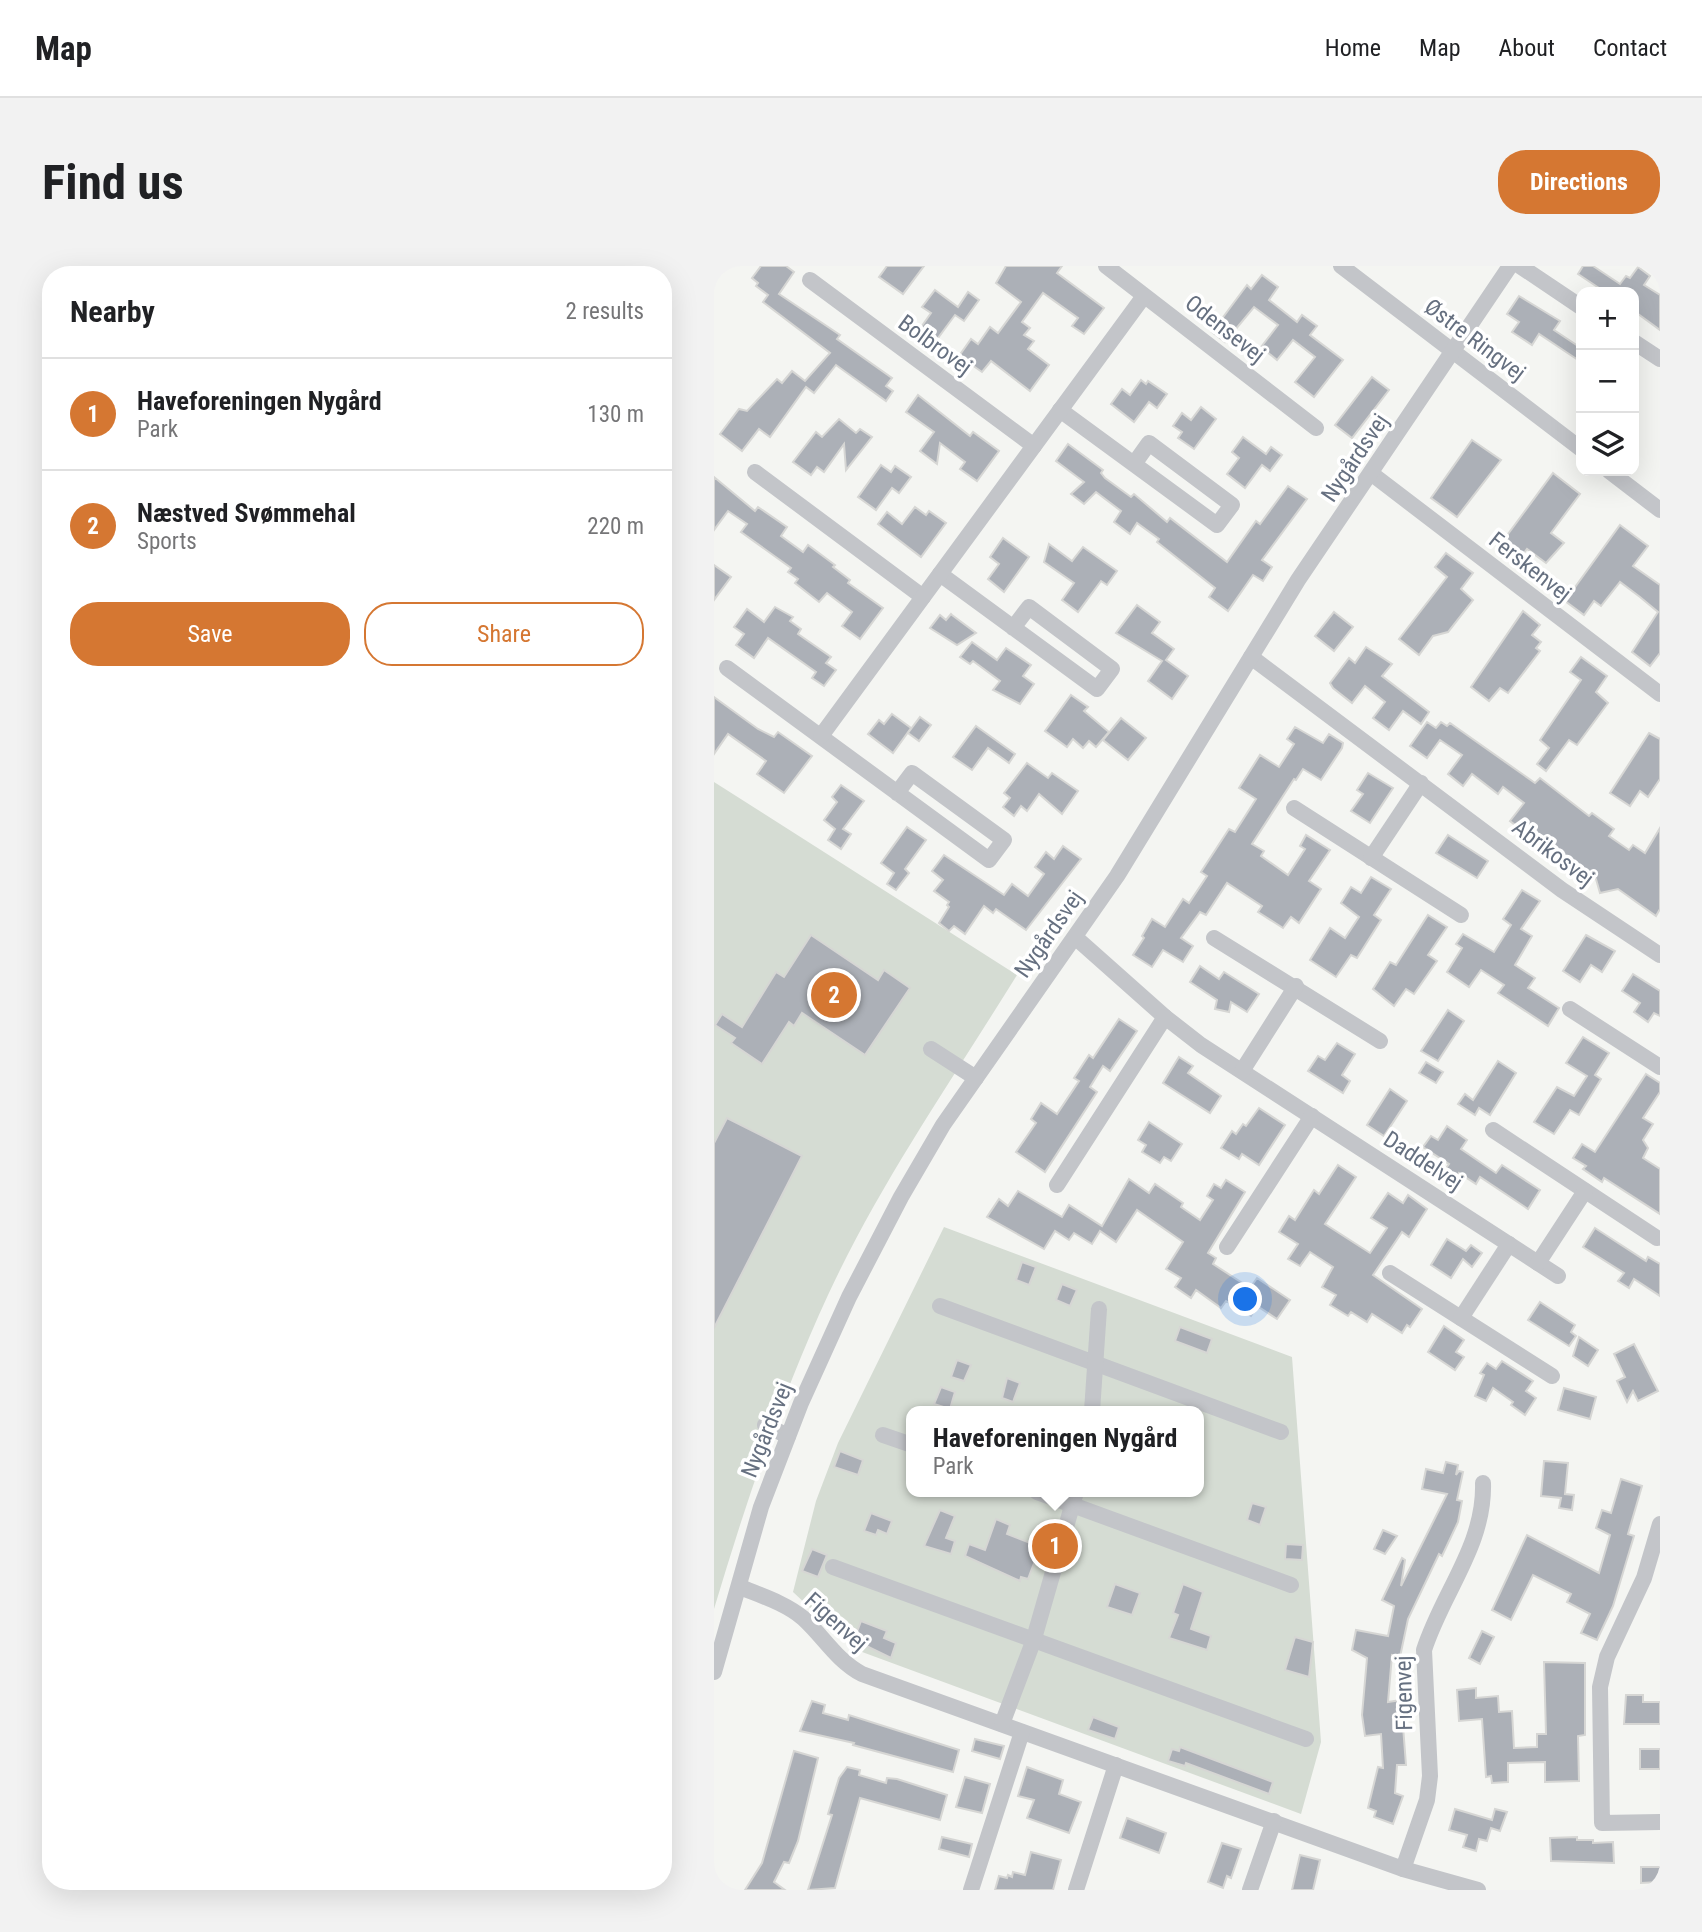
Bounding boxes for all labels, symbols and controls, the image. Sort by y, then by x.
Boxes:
text: Map [35,29,92,68]
text: Home [1325,34,1381,62]
text: Map [1419,34,1461,62]
text: About [1499,34,1555,62]
text: Contact [1593,34,1667,62]
button: Directions [1498,150,1660,214]
text: Find us [42,154,184,211]
map controls [1576,287,1639,476]
button: + [1576,287,1639,350]
street label: Odensevej [1180,289,1270,369]
street label: Østre Ringvej [1419,293,1531,387]
text: Nearby [70,294,155,329]
text: 2 results [566,298,644,325]
street label: Bolbrovej [893,309,977,381]
button: − [1576,350,1639,413]
text: Haveforeningen Nygård [137,386,382,416]
text: 1 [87,401,99,428]
text: 130 m [587,401,644,428]
street label: Nygårdsvej [1316,409,1394,507]
button: layers [1576,413,1639,476]
text: Park [137,416,178,443]
text: Næstved Svømmehal [137,498,356,528]
text: 2 [87,513,99,540]
text: 220 m [587,513,644,540]
street label: Ferskenvej [1484,527,1576,607]
text: Sports [137,528,197,555]
button: Save [70,602,350,666]
button: Share [364,602,644,666]
street label: Abrikosvej [1507,814,1599,892]
street label: Nygårdsvej [1009,885,1089,983]
pin: 2 [811,969,857,1021]
street label: Daddelvej [1378,1126,1468,1196]
your location [1228,1282,1262,1316]
street label: Nygårdsvej [736,1378,798,1482]
popup [906,1406,1204,1497]
text: Haveforeningen Nygård [933,1423,1177,1453]
text: Park [933,1453,974,1480]
pin: 1 [1032,1520,1078,1572]
street label: Figenvej [799,1587,873,1657]
street label: Figenvej [1390,1655,1418,1731]

